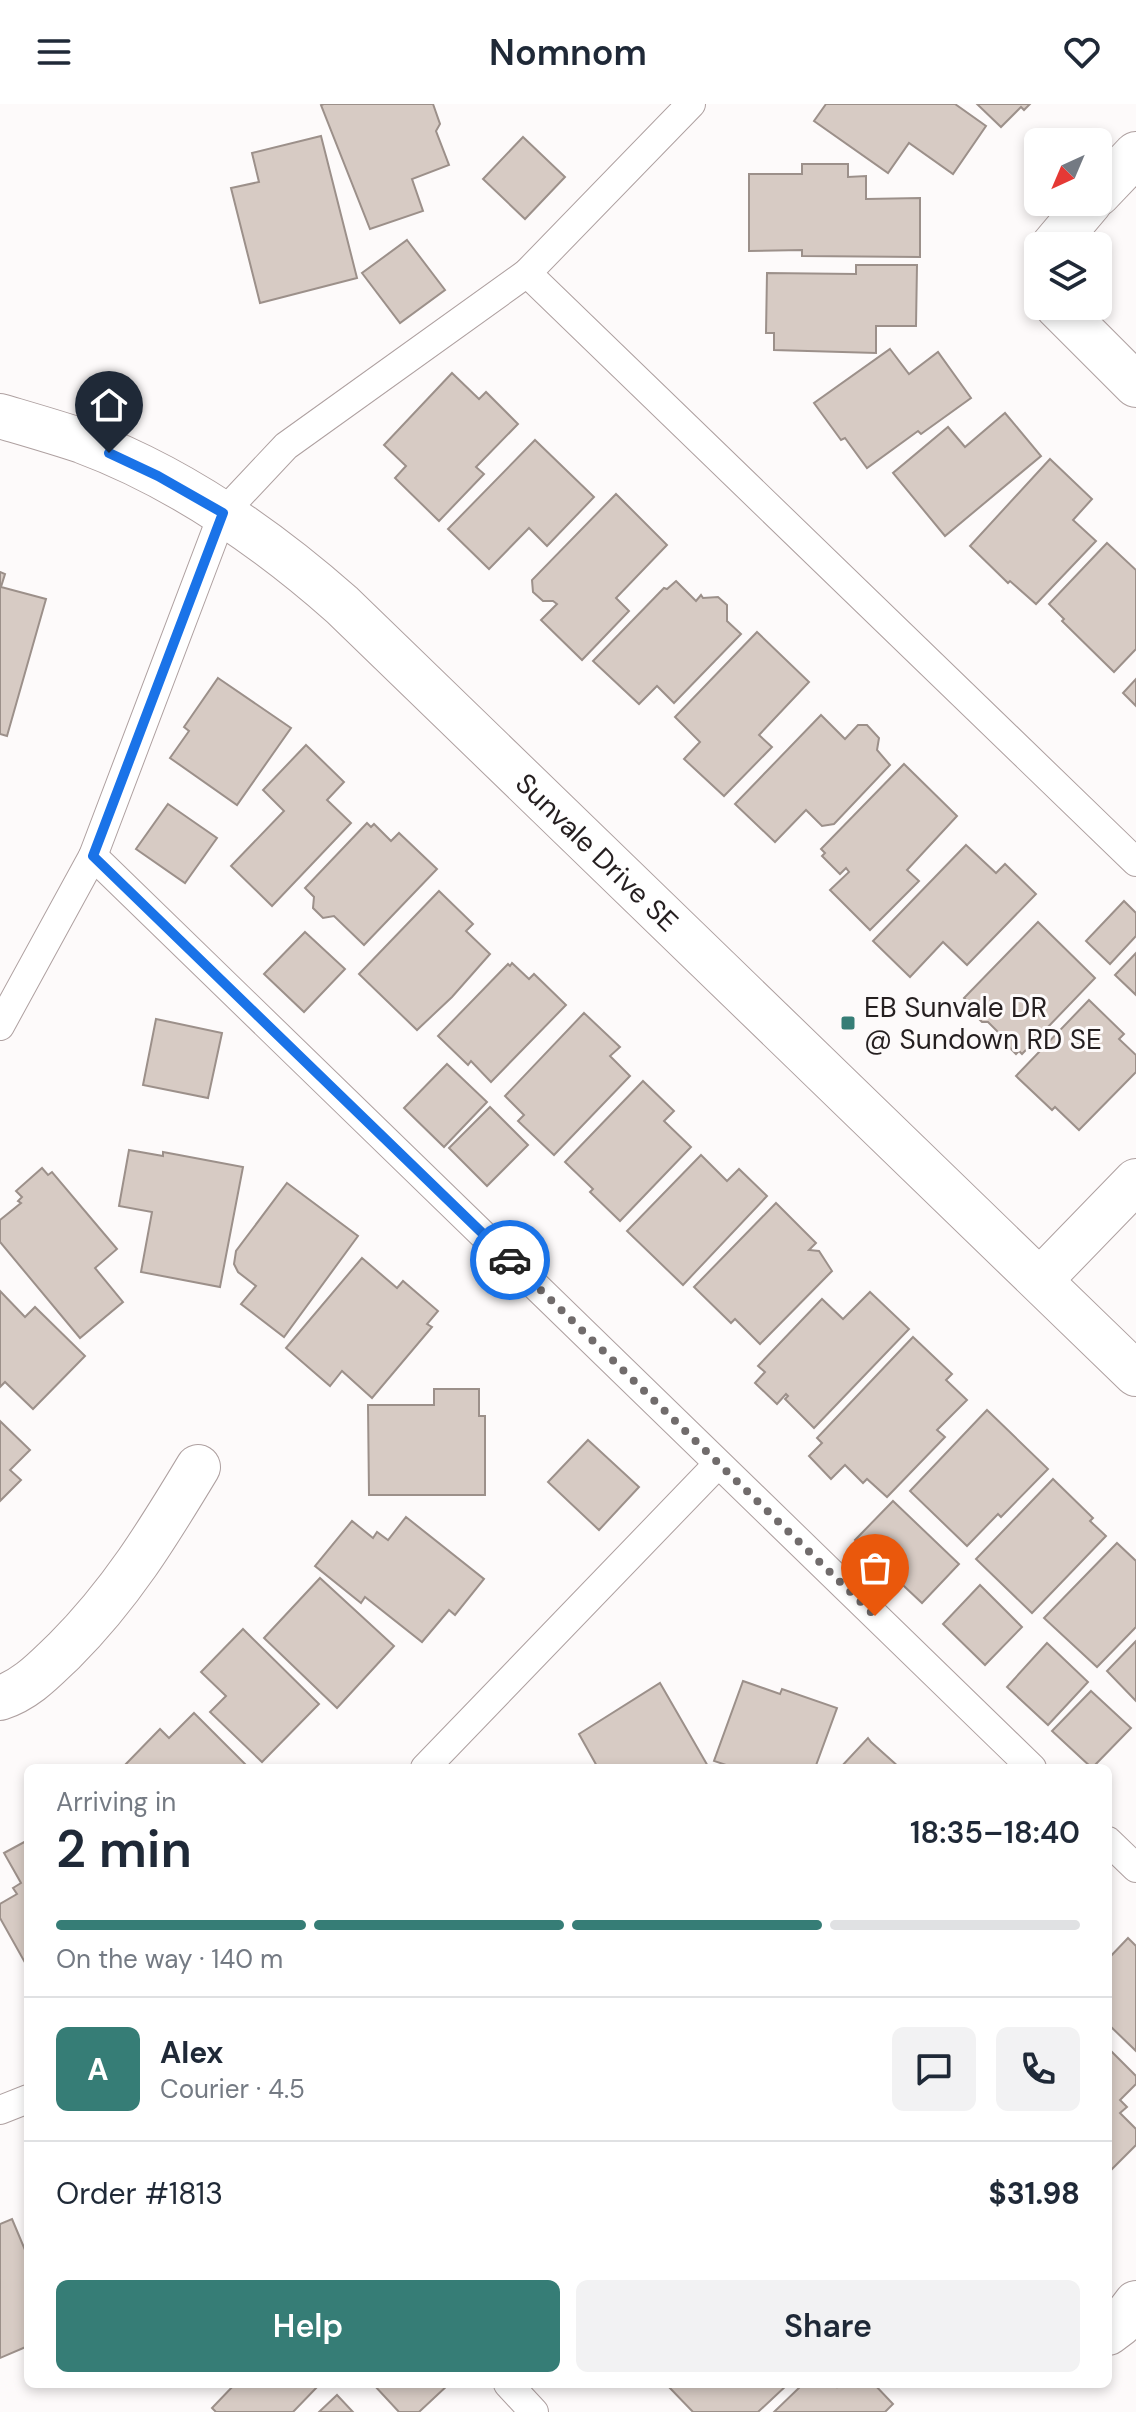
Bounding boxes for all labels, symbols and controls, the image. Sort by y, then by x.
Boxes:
text: Nomnom [489,29,647,76]
icon: menu [32,30,76,74]
icon: heart [1060,30,1104,74]
north arrow [1024,128,1112,216]
map controls [1024,128,1112,320]
button: layers [1024,232,1112,320]
pin [75,371,143,453]
icon: home [87,383,131,427]
street label: Sunvale Drive SE [508,765,686,939]
place label: EB Sunvale DR @ Sundown RD SE [864,989,1102,1058]
marker: EB Sunvale DR @ Sundown RD SE [839,1014,857,1032]
courier [470,1220,550,1300]
icon: car [488,1238,532,1282]
pin [841,1534,909,1616]
icon: bag [853,1546,897,1590]
text: Arriving in [56,1785,176,1819]
text: 18:35–18:40 [910,1813,1080,1852]
text: 2 min [56,1815,192,1883]
text: On the way · 140 m [56,1942,283,1976]
button: chat [892,2027,976,2111]
button: phone [996,2027,1080,2111]
text: Alex [160,2033,223,2072]
text: A [87,2050,109,2089]
text: Courier · 4.5 [160,2072,305,2106]
text: Order #1813 [56,2174,223,2213]
text: $31.98 [989,2174,1080,2213]
button: Help [56,2280,560,2372]
button: Share [576,2280,1080,2372]

